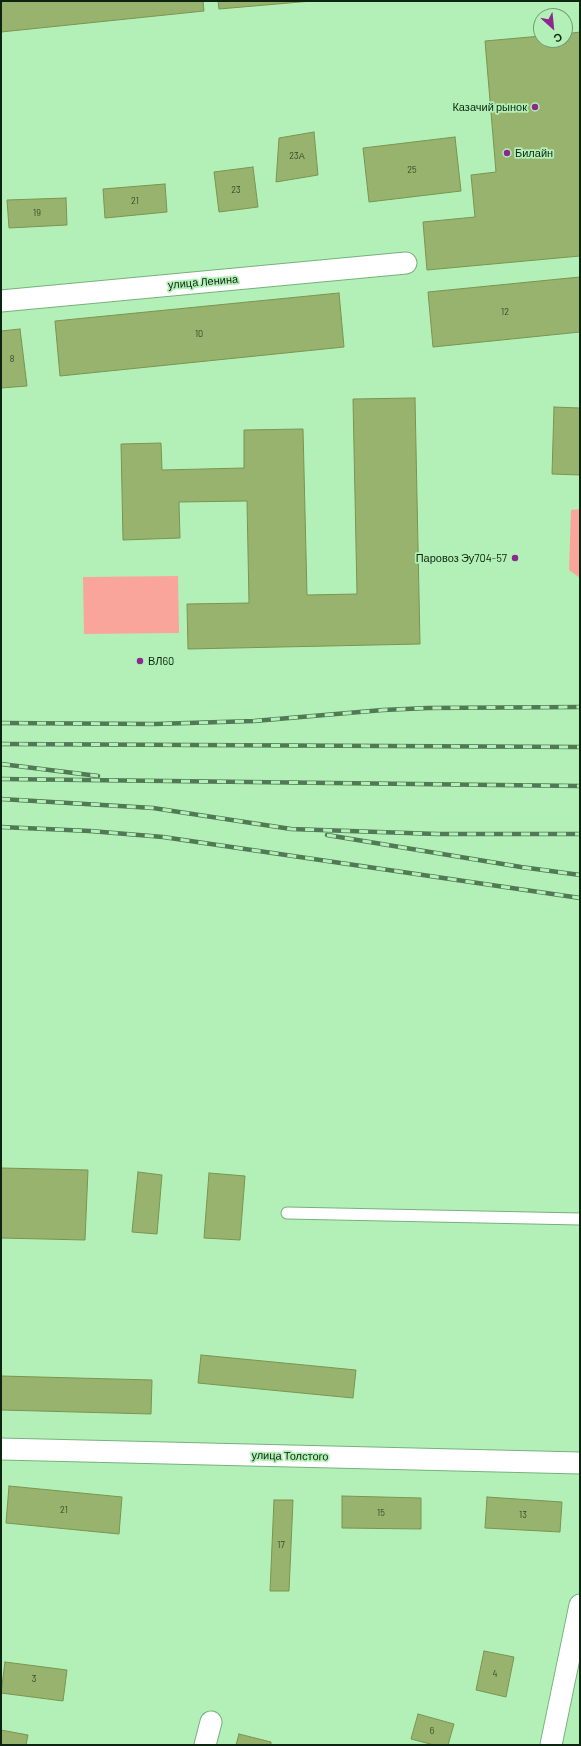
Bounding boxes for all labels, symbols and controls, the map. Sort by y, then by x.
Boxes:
north arrow [533,8,573,48]
text: С [552,31,565,46]
place label: Казачий рынок [452,100,527,114]
marker: Казачий рынок [530,102,540,112]
place label: Билайн [515,146,553,160]
marker: Билайн [502,148,512,158]
house number: 23А [289,151,305,161]
house number: 25 [407,165,417,175]
house number: 23 [231,185,241,195]
house number: 21 [131,196,139,206]
house number: 19 [33,208,41,218]
street label: улица Ленина [167,272,239,292]
house number: 12 [501,307,509,317]
house number: 10 [195,329,203,339]
house number: 8 [10,354,14,364]
place label: Паровоз Эу704-57 [416,551,507,565]
marker: Паровоз Эу704-57 [510,553,520,563]
place label: ВЛ60 [148,654,174,668]
marker: ВЛ60 [135,656,145,666]
street label: улица Толстого [251,1449,329,1463]
house number: 21 [60,1505,68,1515]
house number: 15 [377,1508,385,1518]
house number: 13 [519,1510,527,1520]
house number: 17 [277,1540,285,1550]
house number: 4 [493,1669,497,1679]
house number: 3 [32,1674,36,1684]
house number: 6 [430,1726,434,1736]

